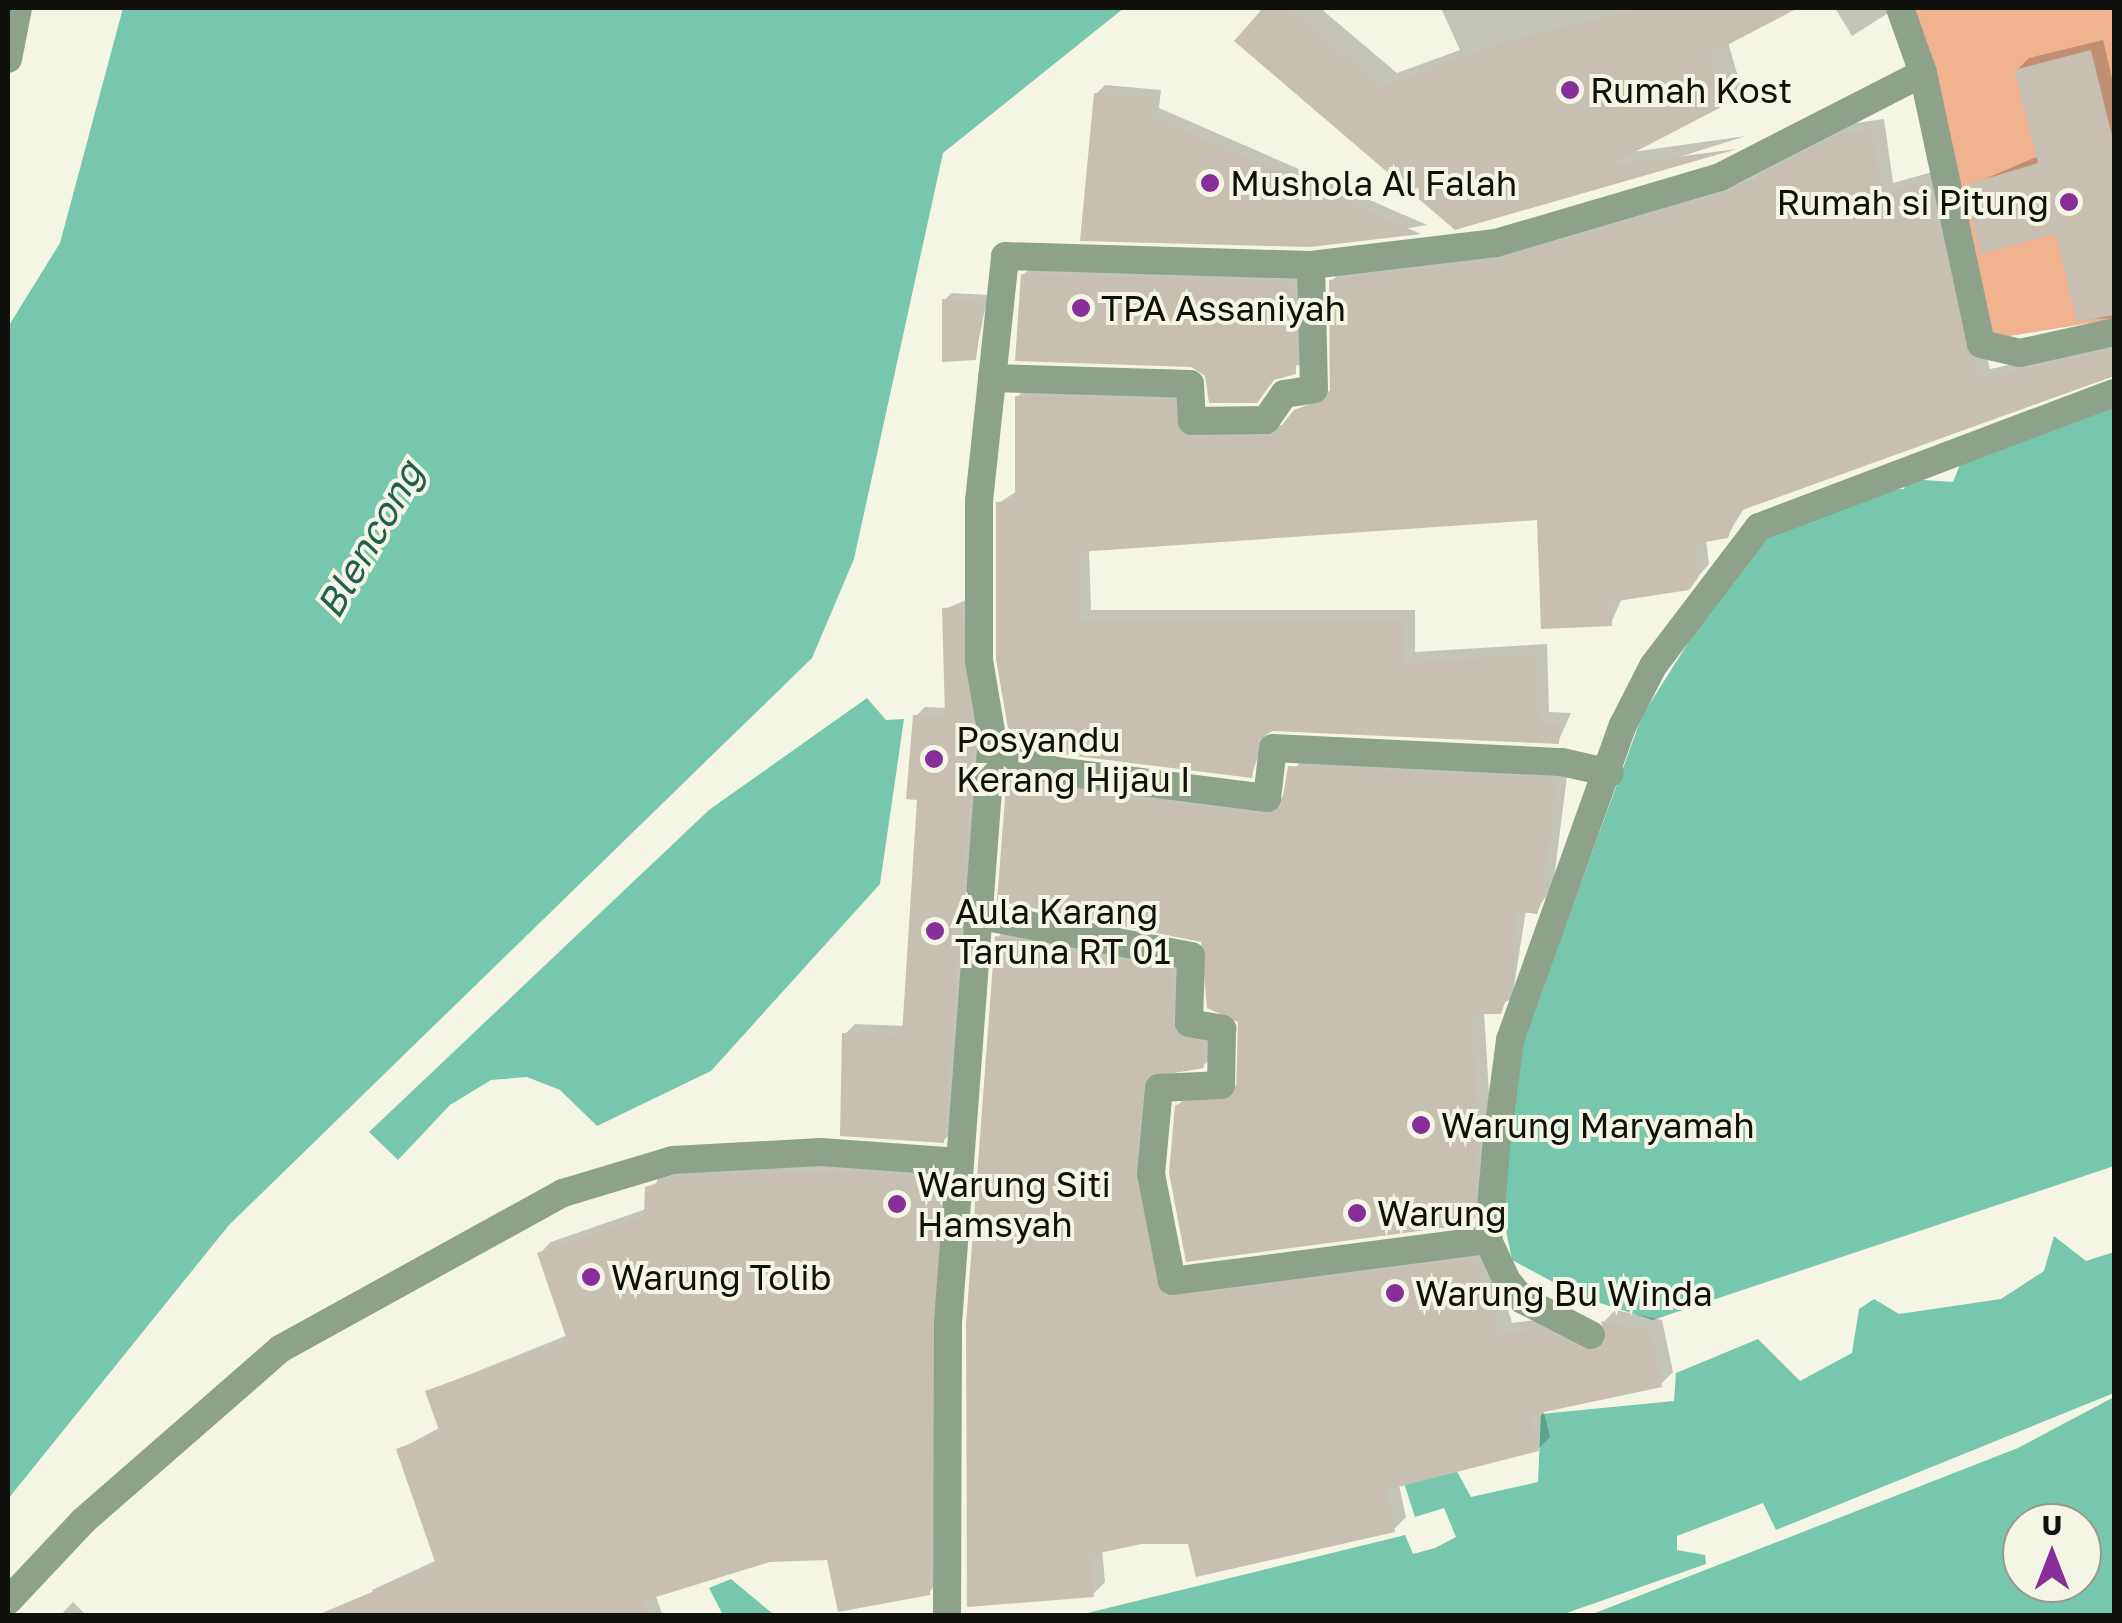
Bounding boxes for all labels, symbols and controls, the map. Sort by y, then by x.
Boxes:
place label: Rumah Kost [1590,69,1792,111]
marker: Rumah Kost [1559,79,1581,101]
place label: Mushola Al Falah [1230,162,1517,204]
marker: Mushola Al Falah [1199,172,1221,194]
place label: Rumah si Pitung [1776,181,2049,223]
marker: Rumah si Pitung [2058,191,2080,213]
place label: TPA Assaniyah [1101,287,1346,329]
marker: TPA Assaniyah [1070,297,1092,319]
water label: Blencong [306,453,432,625]
place label: Posyandu Kerang Hijau I [956,718,1191,800]
marker: Posyandu Kerang Hijau I [921,746,947,772]
place label: Aula Karang Taruna RT 01 [955,890,1171,972]
marker: Aula Karang Taruna RT 01 [924,920,946,942]
place label: Warung Maryamah [1441,1104,1755,1146]
marker: Warung Maryamah [1410,1114,1432,1136]
place label: Warung Siti Hamsyah [917,1163,1111,1245]
place label: Warung [1377,1192,1507,1234]
marker: Warung Siti Hamsyah [886,1193,908,1215]
marker: Warung [1346,1202,1368,1224]
place label: Warung Tolib [611,1256,831,1298]
marker: Warung Tolib [580,1266,602,1288]
place label: Warung Bu Winda [1415,1272,1713,1314]
marker: Warung Bu Winda [1384,1282,1406,1304]
north arrow [2002,1503,2102,1603]
text: U [2042,1508,2062,1541]

